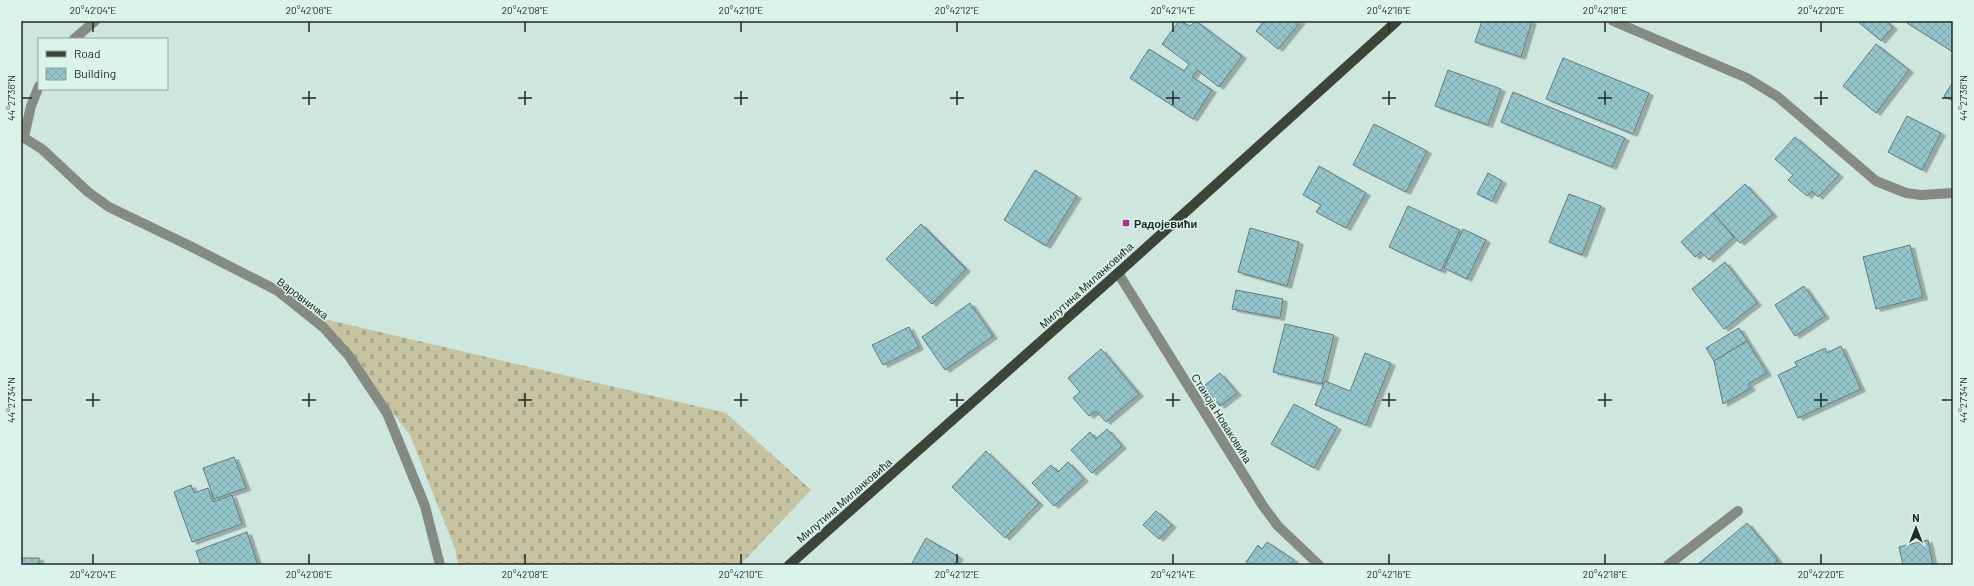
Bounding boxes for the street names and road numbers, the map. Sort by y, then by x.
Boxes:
street label: Милутина Миланковића [1036,239,1136,331]
street label: Варовничка [275,275,332,322]
street label: Станоја Новаковића [1189,371,1255,466]
street label: Милутина Миланковића [794,454,895,545]

